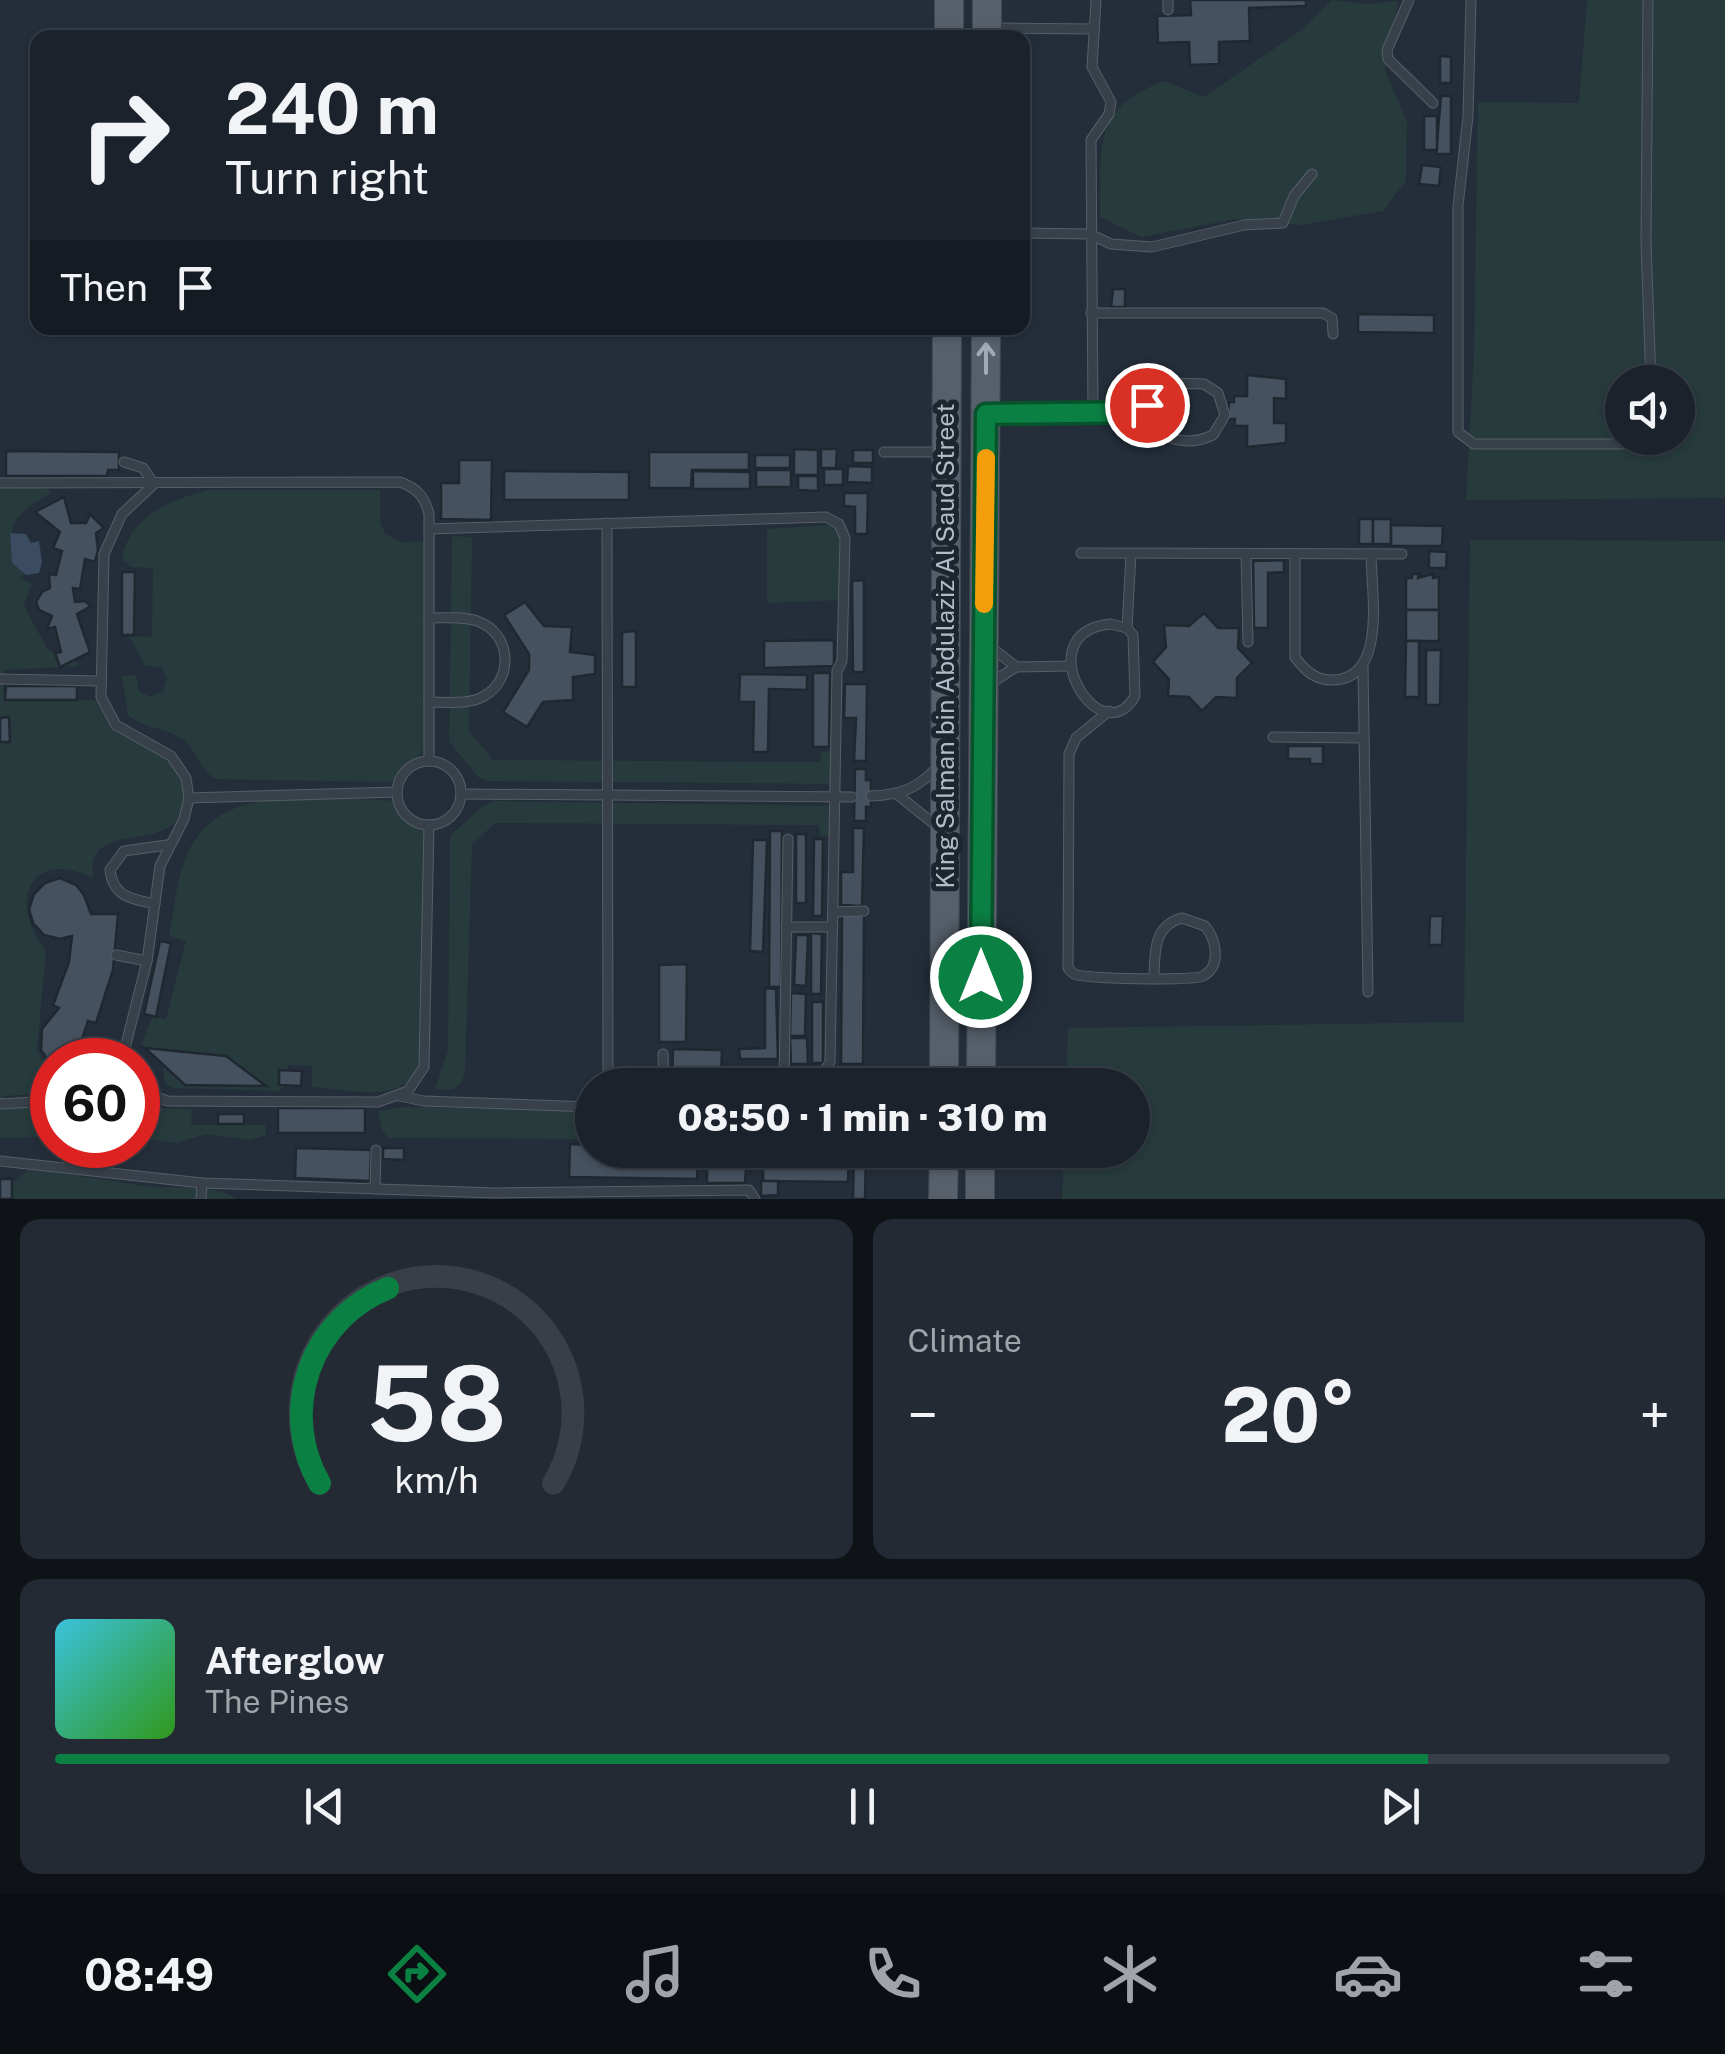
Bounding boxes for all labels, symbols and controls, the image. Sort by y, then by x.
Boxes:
text: 240 m [225,67,439,150]
icon: right [60,70,190,200]
text: Turn right [225,151,429,204]
icon: arrive [168,260,223,315]
text: Then [60,265,148,310]
one-way arrow [976,342,996,374]
pin [1105,363,1190,448]
map controls [1605,365,1695,455]
button: sound [1605,365,1695,455]
icon: arrive [1120,378,1175,433]
street label: King Salman bin Abdulaziz Al Saud Street [930,403,960,889]
position arrow [929,925,1033,1029]
speed limit sign: 60 [30,1038,160,1168]
text: 08:50 · 1 min · 310 m [677,1095,1048,1140]
text: Climate [908,1322,1022,1359]
text: 58 [366,1342,506,1464]
text: 20° [1222,1371,1356,1459]
text: − [908,1383,938,1447]
text: + [1639,1383,1670,1447]
text: km/h [394,1459,478,1501]
text: Afterglow [205,1638,385,1683]
text: The Pines [205,1683,349,1720]
icon: previous [297,1779,352,1834]
icon: pause [835,1779,890,1834]
icon: next [1373,1779,1428,1834]
icon: directions [382,1939,452,2009]
icon: music [620,1939,690,2009]
icon: phone [858,1939,928,2009]
icon: climate [1095,1939,1165,2009]
icon: car [1333,1939,1403,2009]
icon: filters [1571,1939,1641,2009]
text: 08:49 [84,1948,214,2001]

